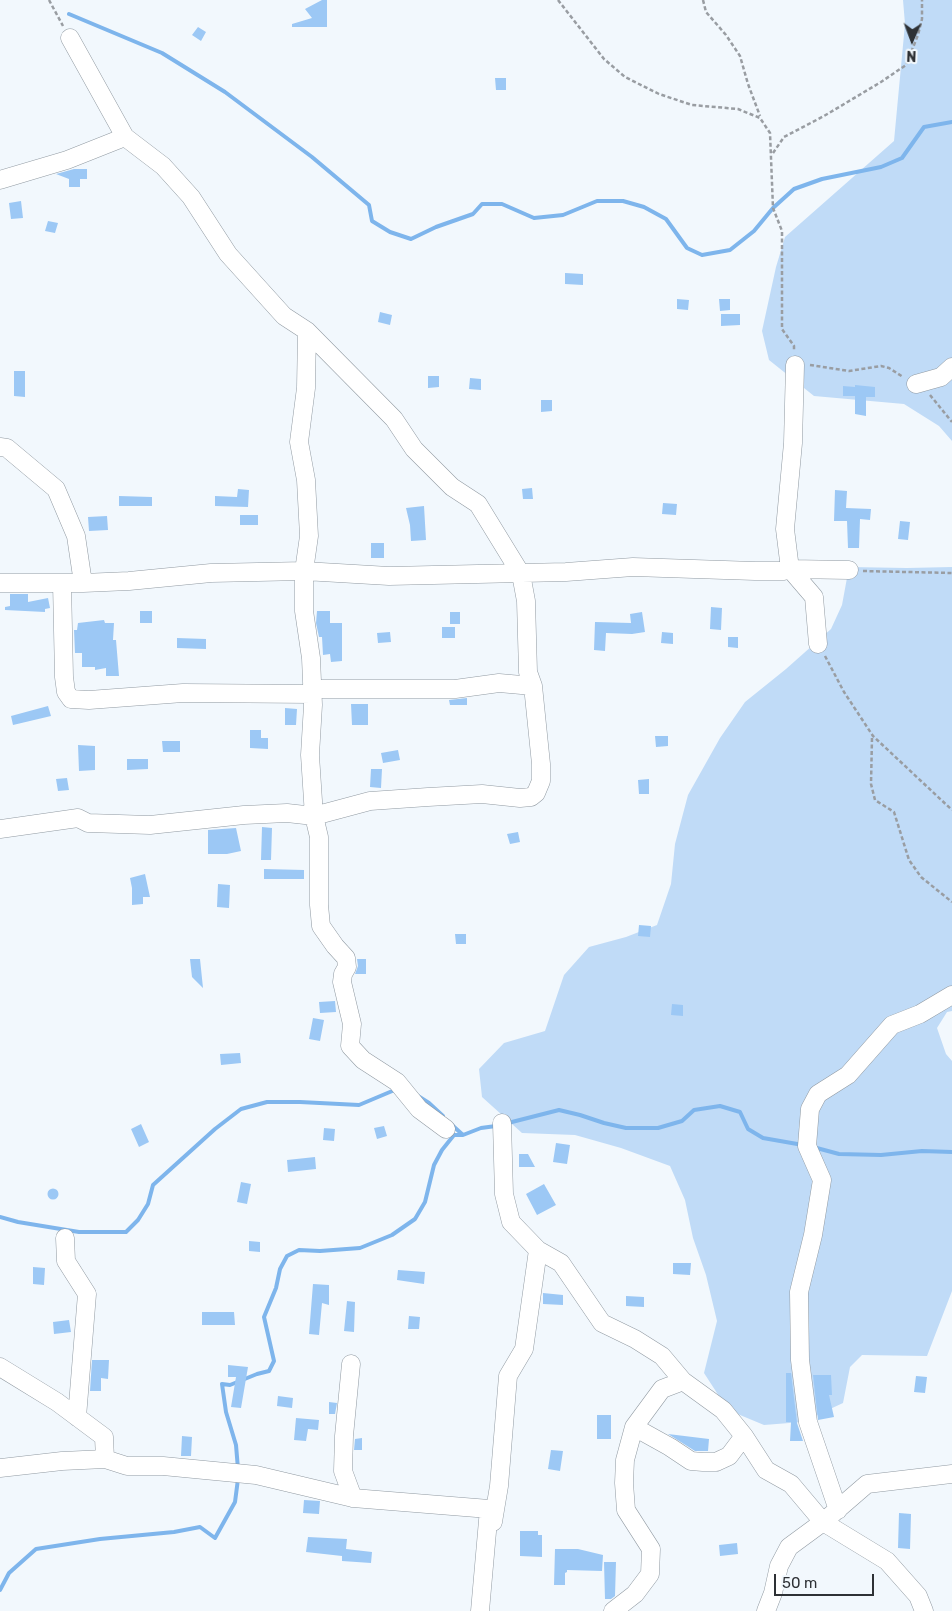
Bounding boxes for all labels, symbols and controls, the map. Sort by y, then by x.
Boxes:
north arrow [887,15,937,65]
text: N [906,47,917,64]
scale bar [777,1564,877,1596]
text: 50 m [782,1574,817,1592]

